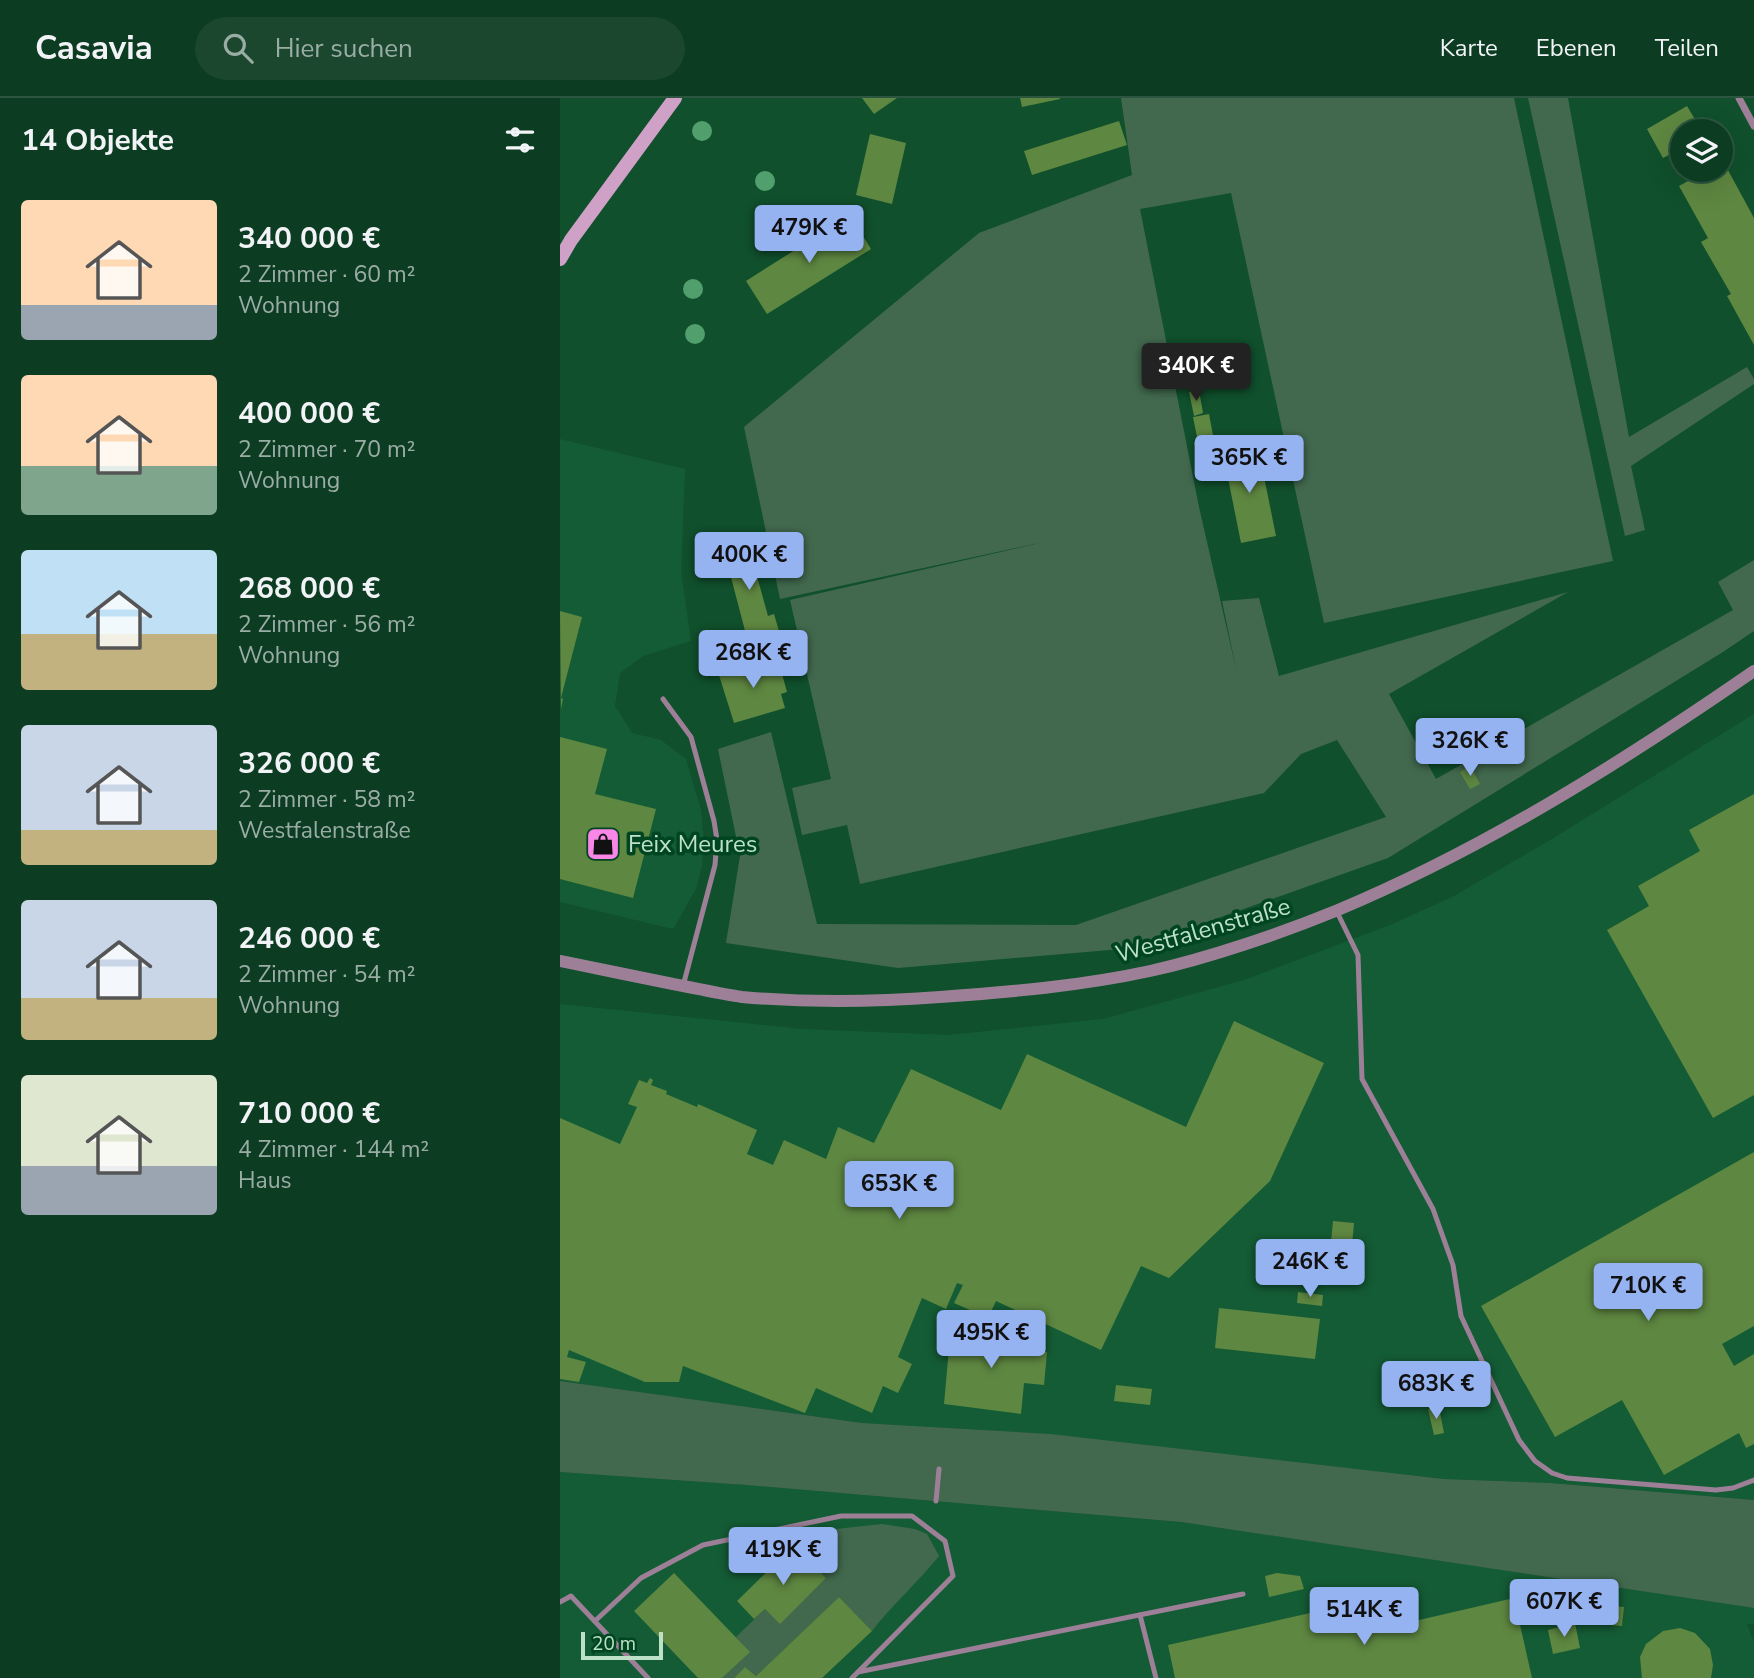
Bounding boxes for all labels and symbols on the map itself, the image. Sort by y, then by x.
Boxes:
pin: 479K € [752,206,866,265]
pin: 340K € [1139,344,1253,403]
pin: 365K € [1192,436,1306,495]
pin: 400K € [692,532,806,592]
pin: 268K € [696,630,810,690]
pin: 326K € [1413,718,1527,778]
shop icon: Feix Meures [584,825,622,863]
place label: Feix Meures [628,828,757,860]
street label: Westfalenstraße [1112,890,1294,970]
pin: 653K € [842,1162,956,1221]
pin: 246K € [1253,1240,1367,1299]
pin: 710K € [1591,1264,1705,1323]
pin: 495K € [934,1310,1048,1370]
pin: 683K € [1379,1362,1493,1421]
pin: 419K € [726,1528,840,1587]
pin: 607K € [1507,1580,1621,1639]
pin: 514K € [1307,1588,1421,1647]
scale bar [581,1629,663,1661]

